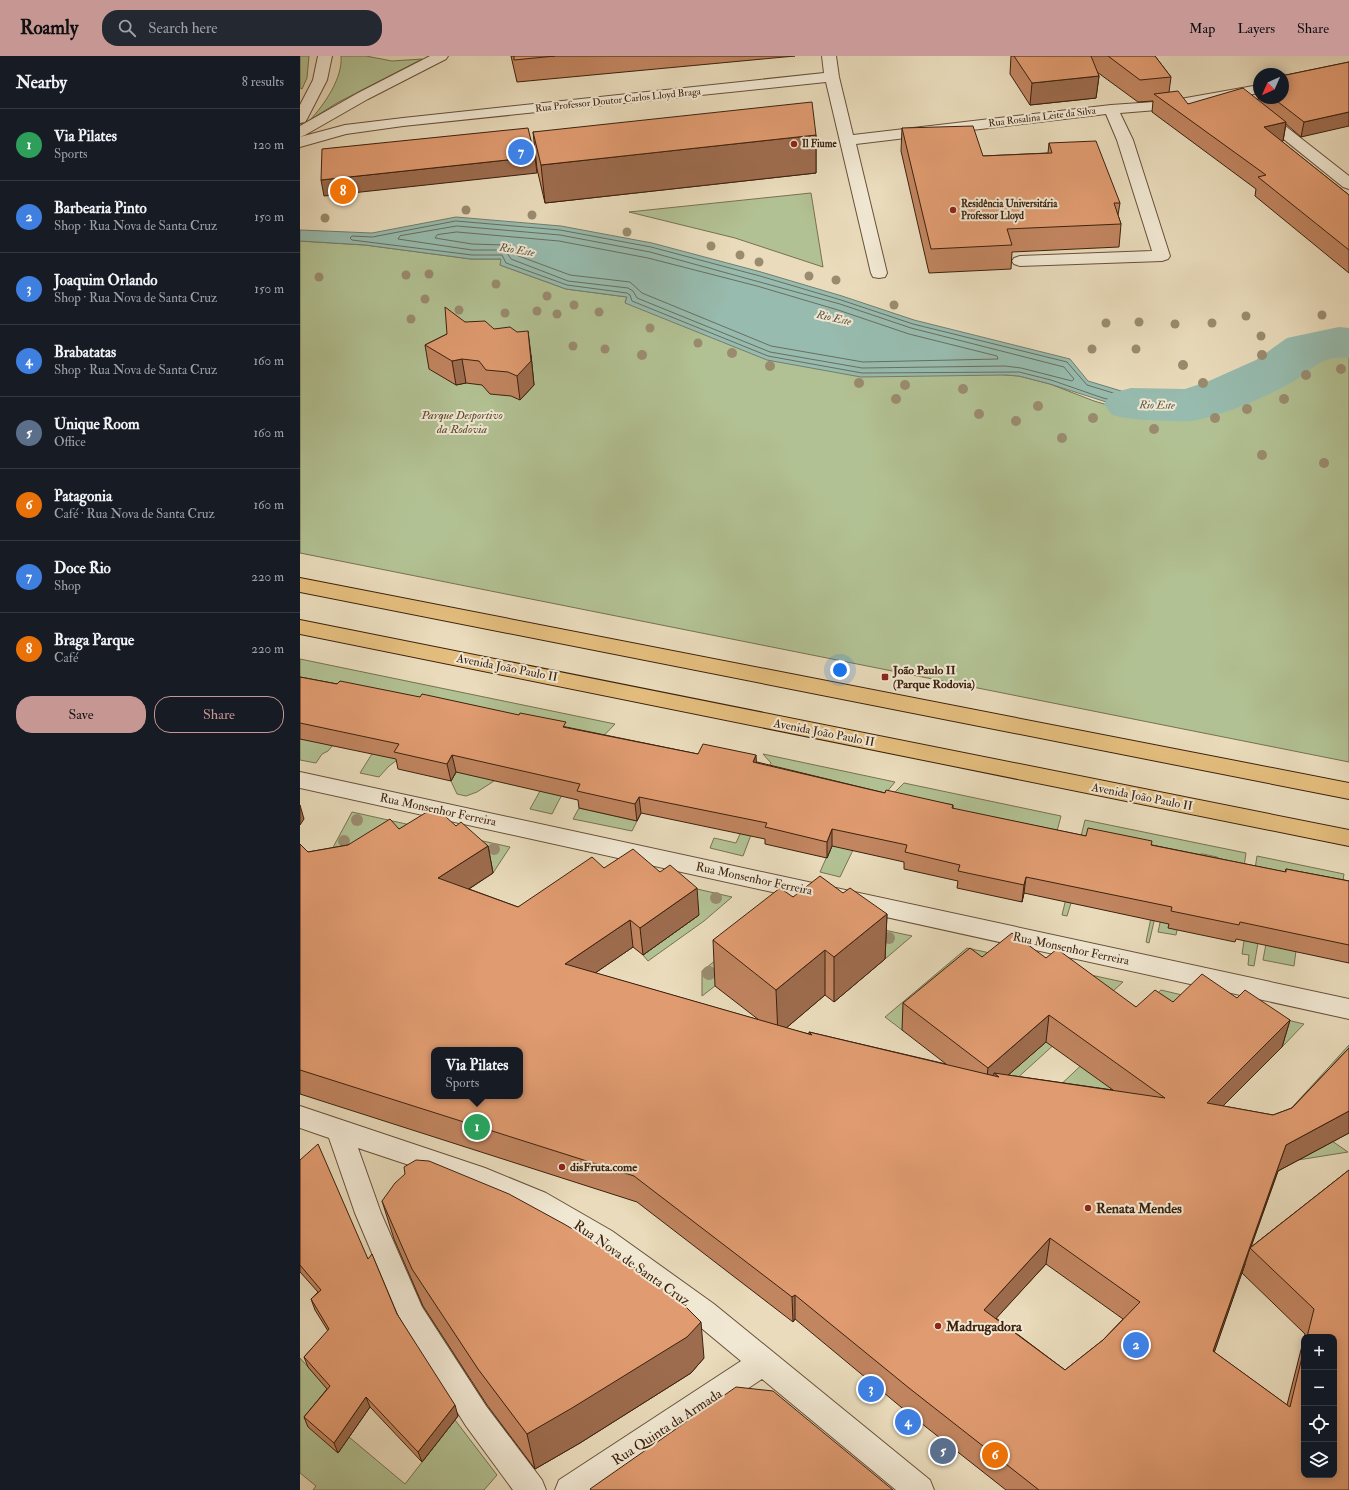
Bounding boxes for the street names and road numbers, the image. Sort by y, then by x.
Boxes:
street label: Rua Professor Doutor Carlos Lloyd Braga [534,85,702,116]
street label: Rua Rosalina Leite da Silva [988,104,1097,130]
street label: Avenida João Paulo II [454,651,559,685]
street label: Avenida João Paulo II [771,716,876,750]
street label: Avenida João Paulo II [1089,780,1194,814]
street label: Rua Monsenhor Ferreira [378,790,499,830]
street label: Rua Monsenhor Ferreira [694,859,815,899]
street label: Rua Monsenhor Ferreira [1011,929,1132,969]
street label: Rua Nova de Santa Cruz [570,1216,694,1310]
street label: Rua Quinta da Armada [609,1385,725,1469]

